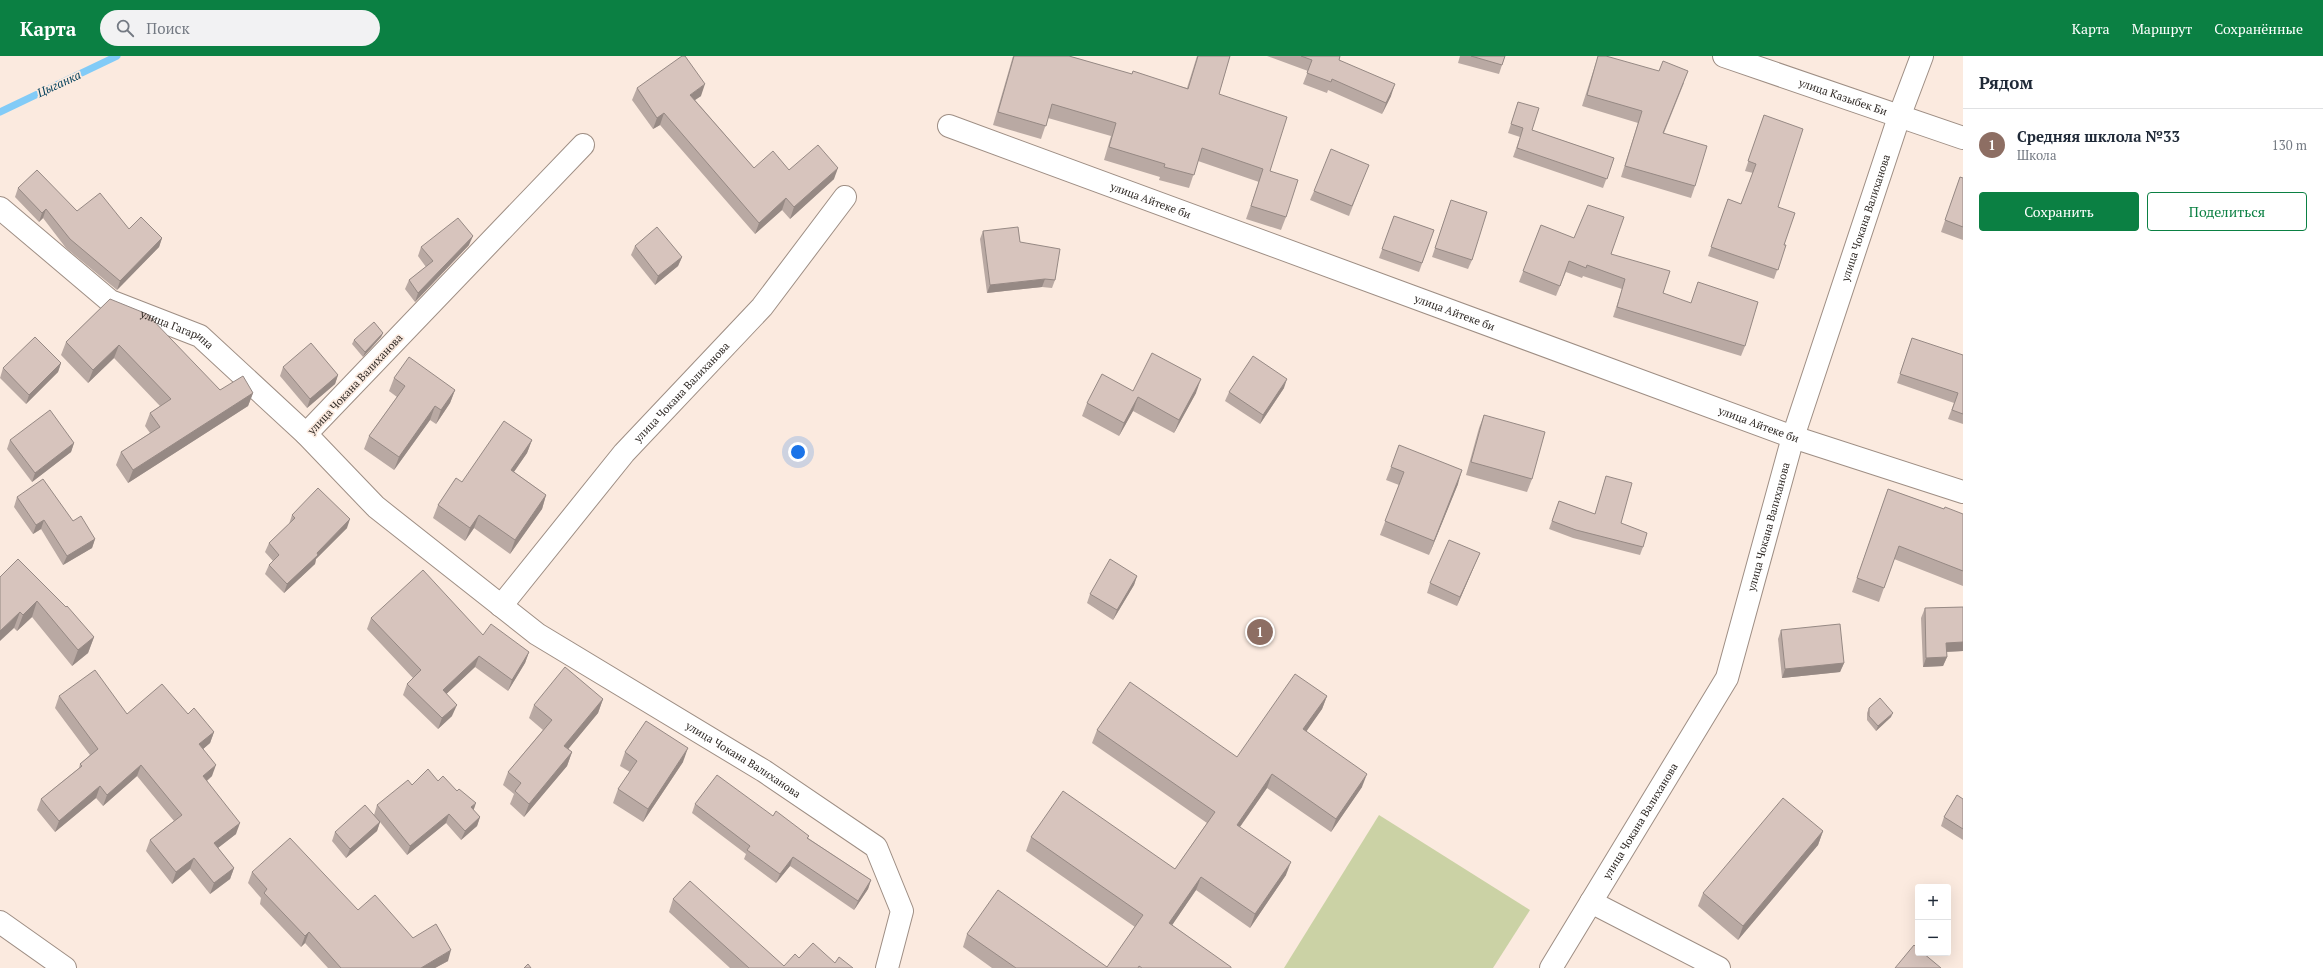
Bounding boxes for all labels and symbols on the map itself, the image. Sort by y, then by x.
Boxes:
water label: Цыганка [33,67,83,101]
street label: улица Казыбек Би [1796,75,1890,119]
street label: улица Чокана Валиханова [1838,152,1893,284]
street label: улица Айтеке би [1108,179,1193,222]
street label: улица Айтеке би [1412,291,1497,334]
street label: улица Гагарина [137,306,217,352]
street label: улица Чокана Валиханова [304,330,406,438]
street label: улица Чокана Валиханова [630,339,733,446]
street label: улица Айтеке би [1716,403,1801,446]
your location [788,442,808,462]
street label: улица Чокана Валиханова [1744,460,1793,594]
pin: 1 [1247,617,1273,647]
street label: улица Чокана Валиханова [682,718,804,801]
street label: улица Чокана Валиханова [1599,760,1681,882]

